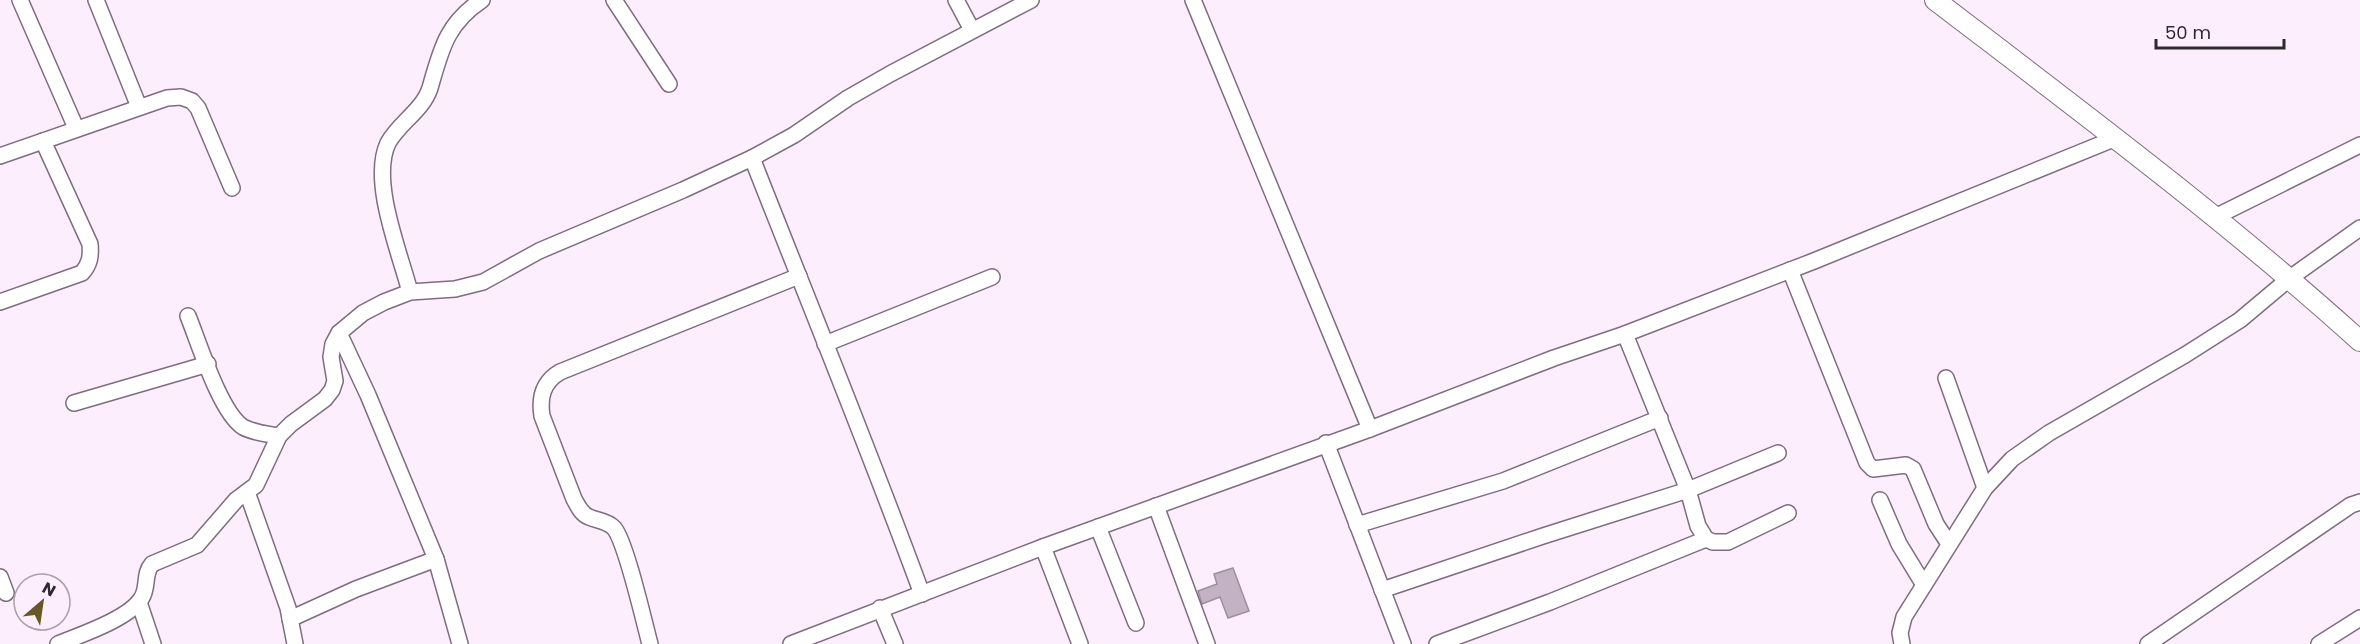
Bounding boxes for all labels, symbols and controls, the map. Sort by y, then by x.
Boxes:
scale bar [2156,12,2284,50]
text: 50 m [2165,20,2211,45]
north arrow [12,572,72,632]
text: N [38,576,60,602]

